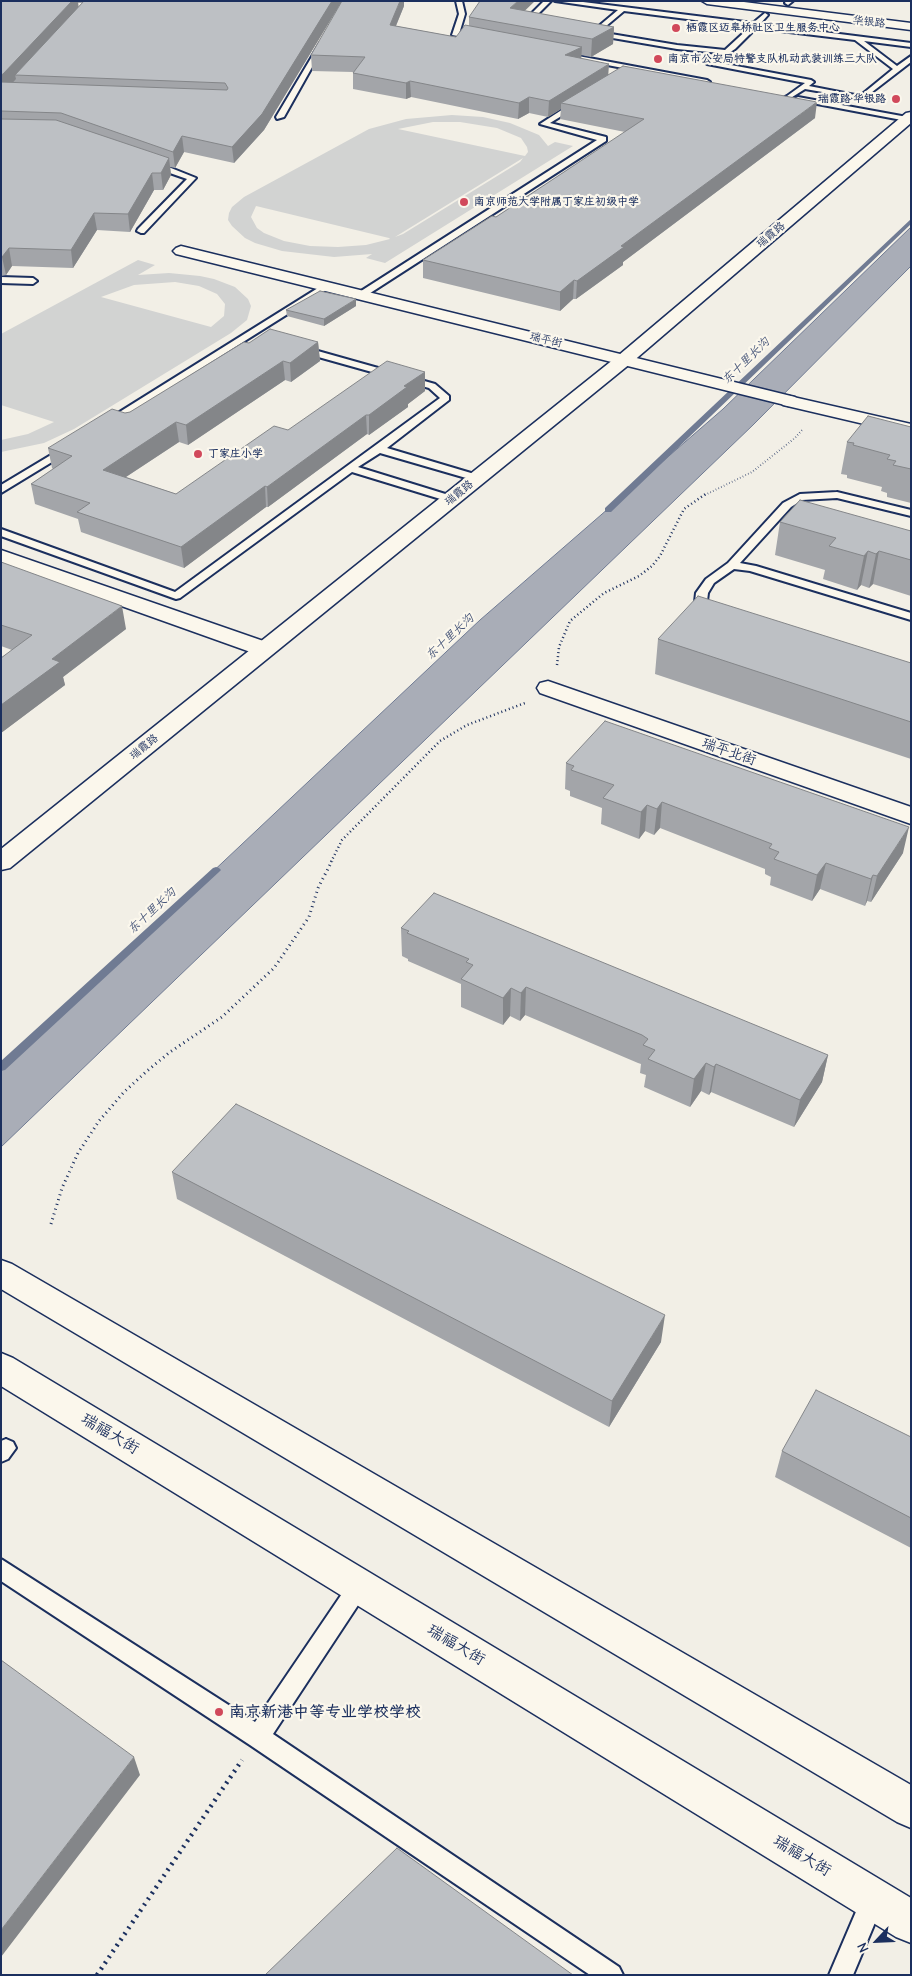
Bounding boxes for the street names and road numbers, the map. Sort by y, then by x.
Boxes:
street label: 华银路 [852,13,886,31]
street label: 瑞霞路 [754,219,788,251]
street label: 瑞平街 [528,330,564,350]
street label: 瑞霞路 [442,477,476,509]
street label: 瑞霞路 [127,731,161,763]
street label: 瑞平北街 [700,735,758,769]
street label: 瑞福大街 [78,1409,142,1459]
street label: 瑞福大街 [424,1620,488,1670]
street label: 瑞福大街 [770,1831,834,1881]

